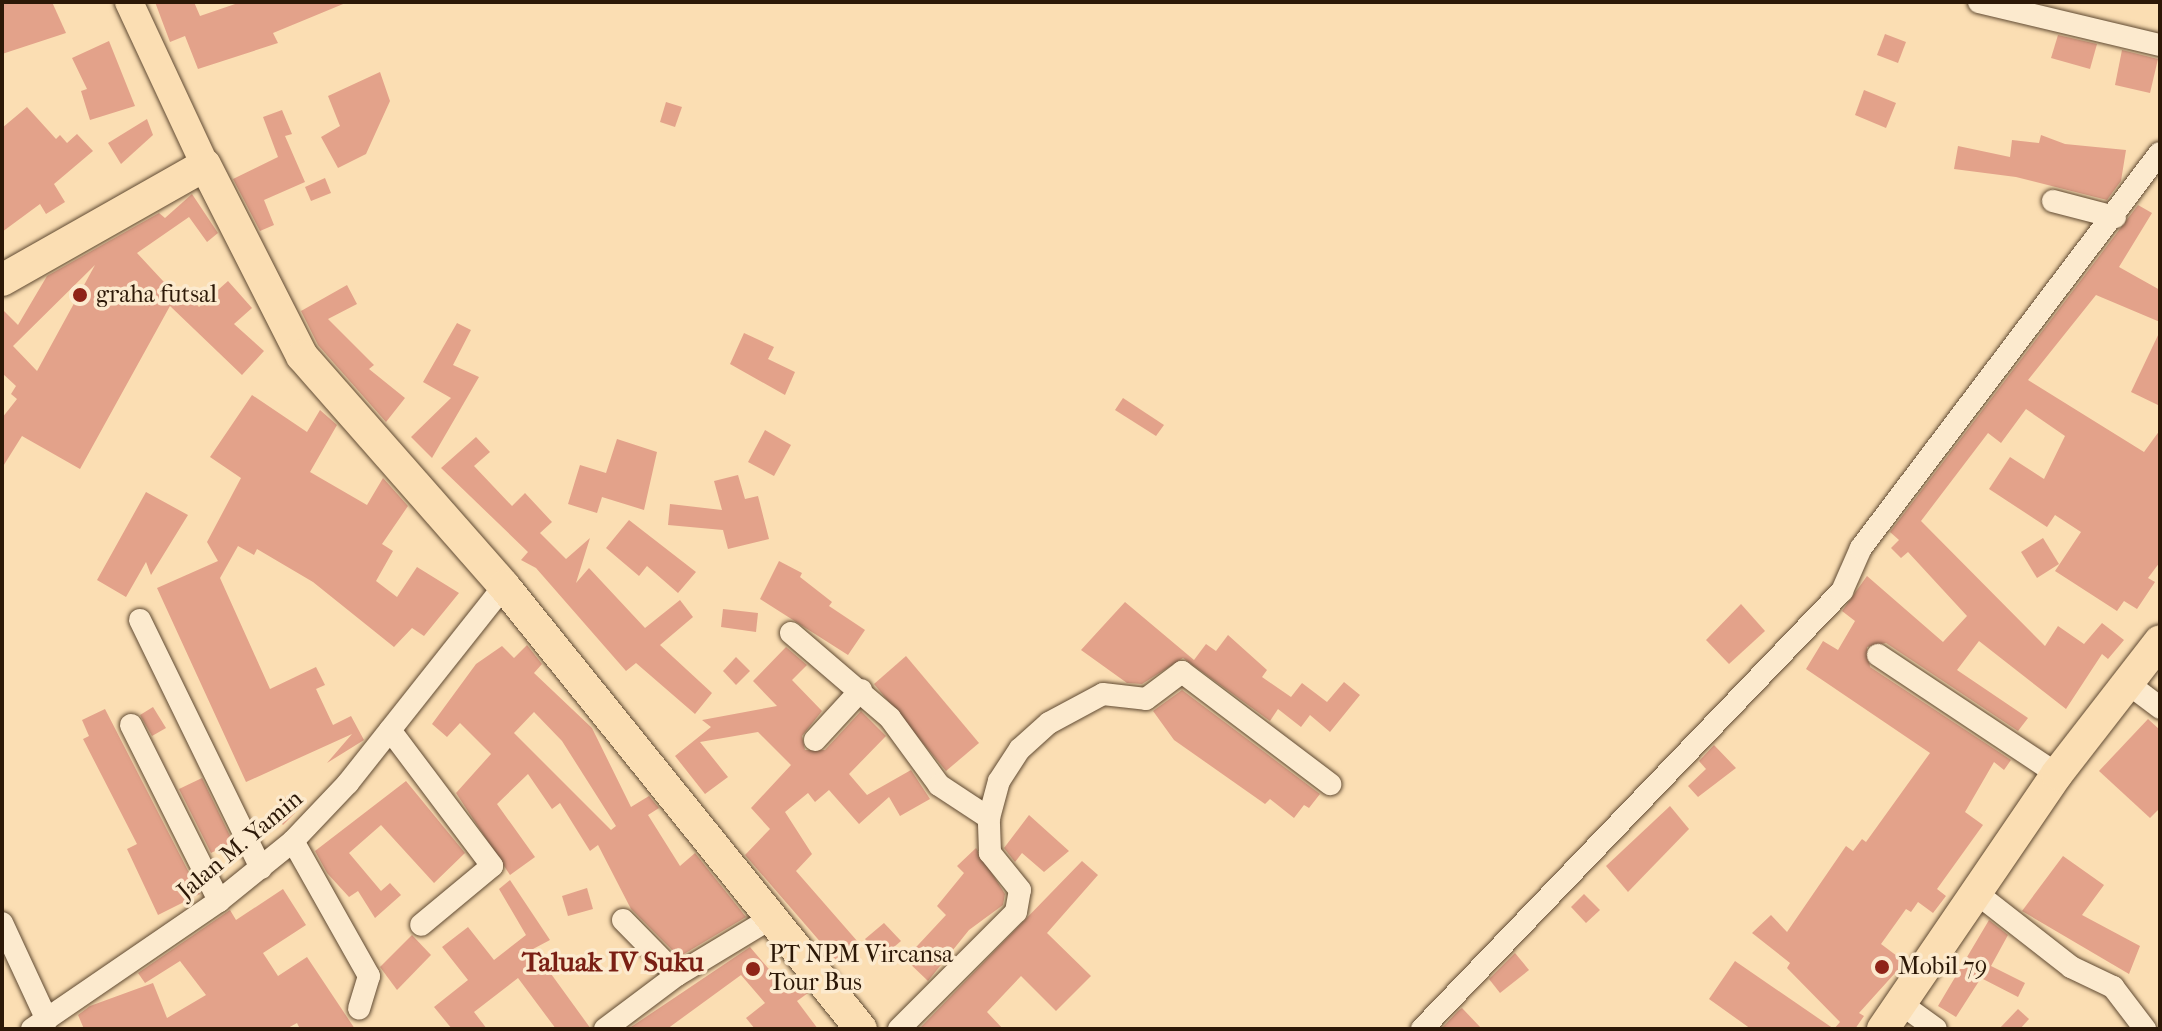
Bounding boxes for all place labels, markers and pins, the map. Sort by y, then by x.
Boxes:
place label: graha futsal [96,281,217,309]
marker: graha futsal [71,286,89,304]
place label: PT NPM Vircansa Tour Bus [769,941,953,997]
place label: Mobil 79 [1898,953,1987,981]
marker: Mobil 79 [1873,958,1891,976]
marker: PT NPM Vircansa Tour Bus [744,960,762,978]

